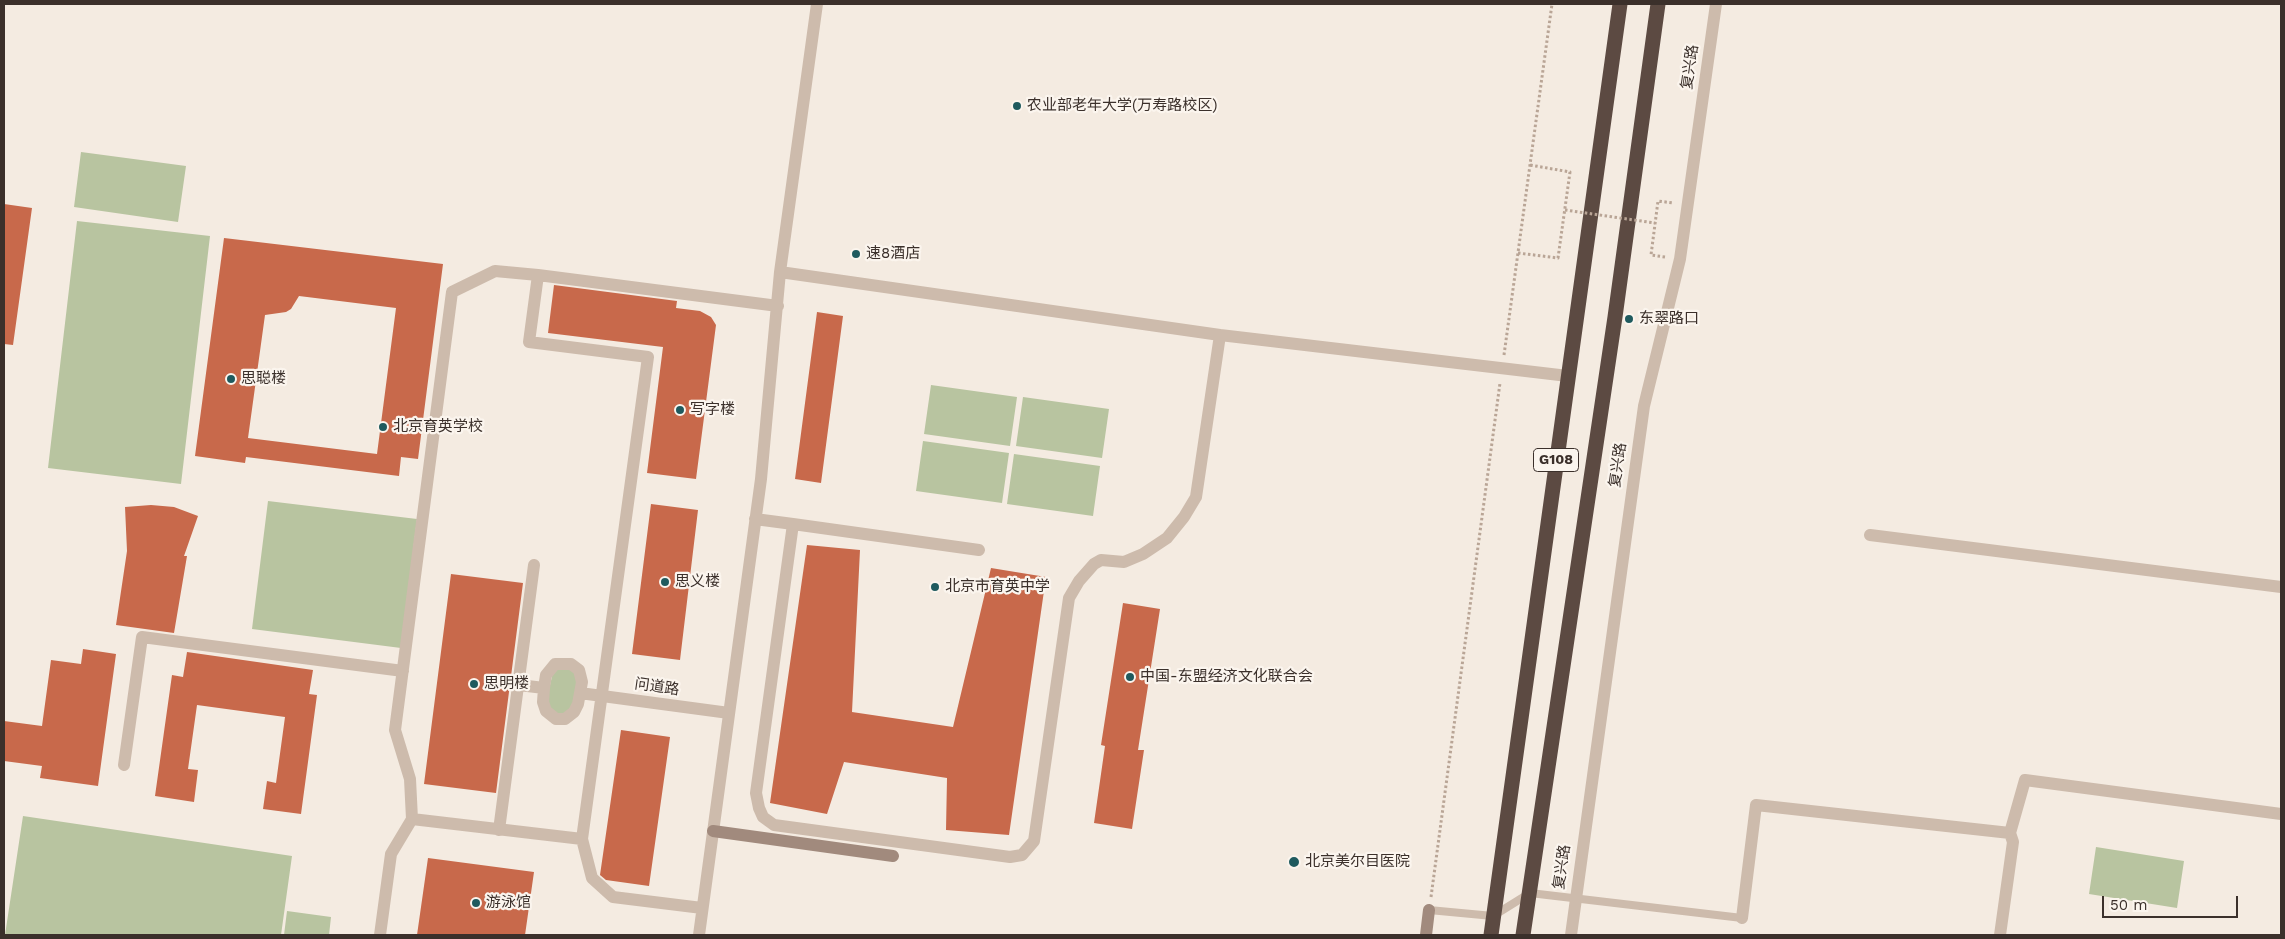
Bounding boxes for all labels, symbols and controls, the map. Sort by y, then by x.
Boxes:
street label: 复兴路 [1678,43,1702,91]
place label: 农业部老年大学(万寿路校区) [1027,97,1217,115]
marker: 农业部老年大学(万寿路校区) [1011,100,1023,112]
place label: 速8酒店 [866,245,920,263]
marker: 速8酒店 [850,248,862,260]
place label: 东翠路口 [1639,310,1699,328]
marker: 东翠路口 [1623,313,1635,325]
place label: 思聪楼 [241,370,286,388]
marker: 思聪楼 [225,373,237,385]
place label: 写字楼 [690,401,735,419]
marker: 写字楼 [674,404,686,416]
place label: 北京育英学校 [393,418,483,436]
marker: 北京育英学校 [377,421,389,433]
street label: 复兴路 [1606,441,1630,489]
road number: G108 [1534,448,1578,472]
place label: 思义楼 [675,573,720,591]
marker: 思义楼 [659,576,671,588]
place label: 北京市育英中学 [945,578,1050,596]
marker: 北京市育英中学 [929,581,941,593]
place label: 中国-东盟经济文化联合会 [1140,668,1313,686]
marker: 中国-东盟经济文化联合会 [1124,671,1136,683]
place label: 思明楼 [484,675,529,693]
street label: 问道路 [633,675,681,699]
marker: 思明楼 [468,678,480,690]
street label: 复兴路 [1550,843,1574,891]
place label: 北京美尔目医院 [1305,853,1410,871]
marker: 北京美尔目医院 [1287,855,1301,869]
scale bar [2105,886,2241,918]
place label: 游泳馆 [486,894,531,912]
text: 50 m [2110,896,2147,914]
marker: 游泳馆 [470,897,482,909]

